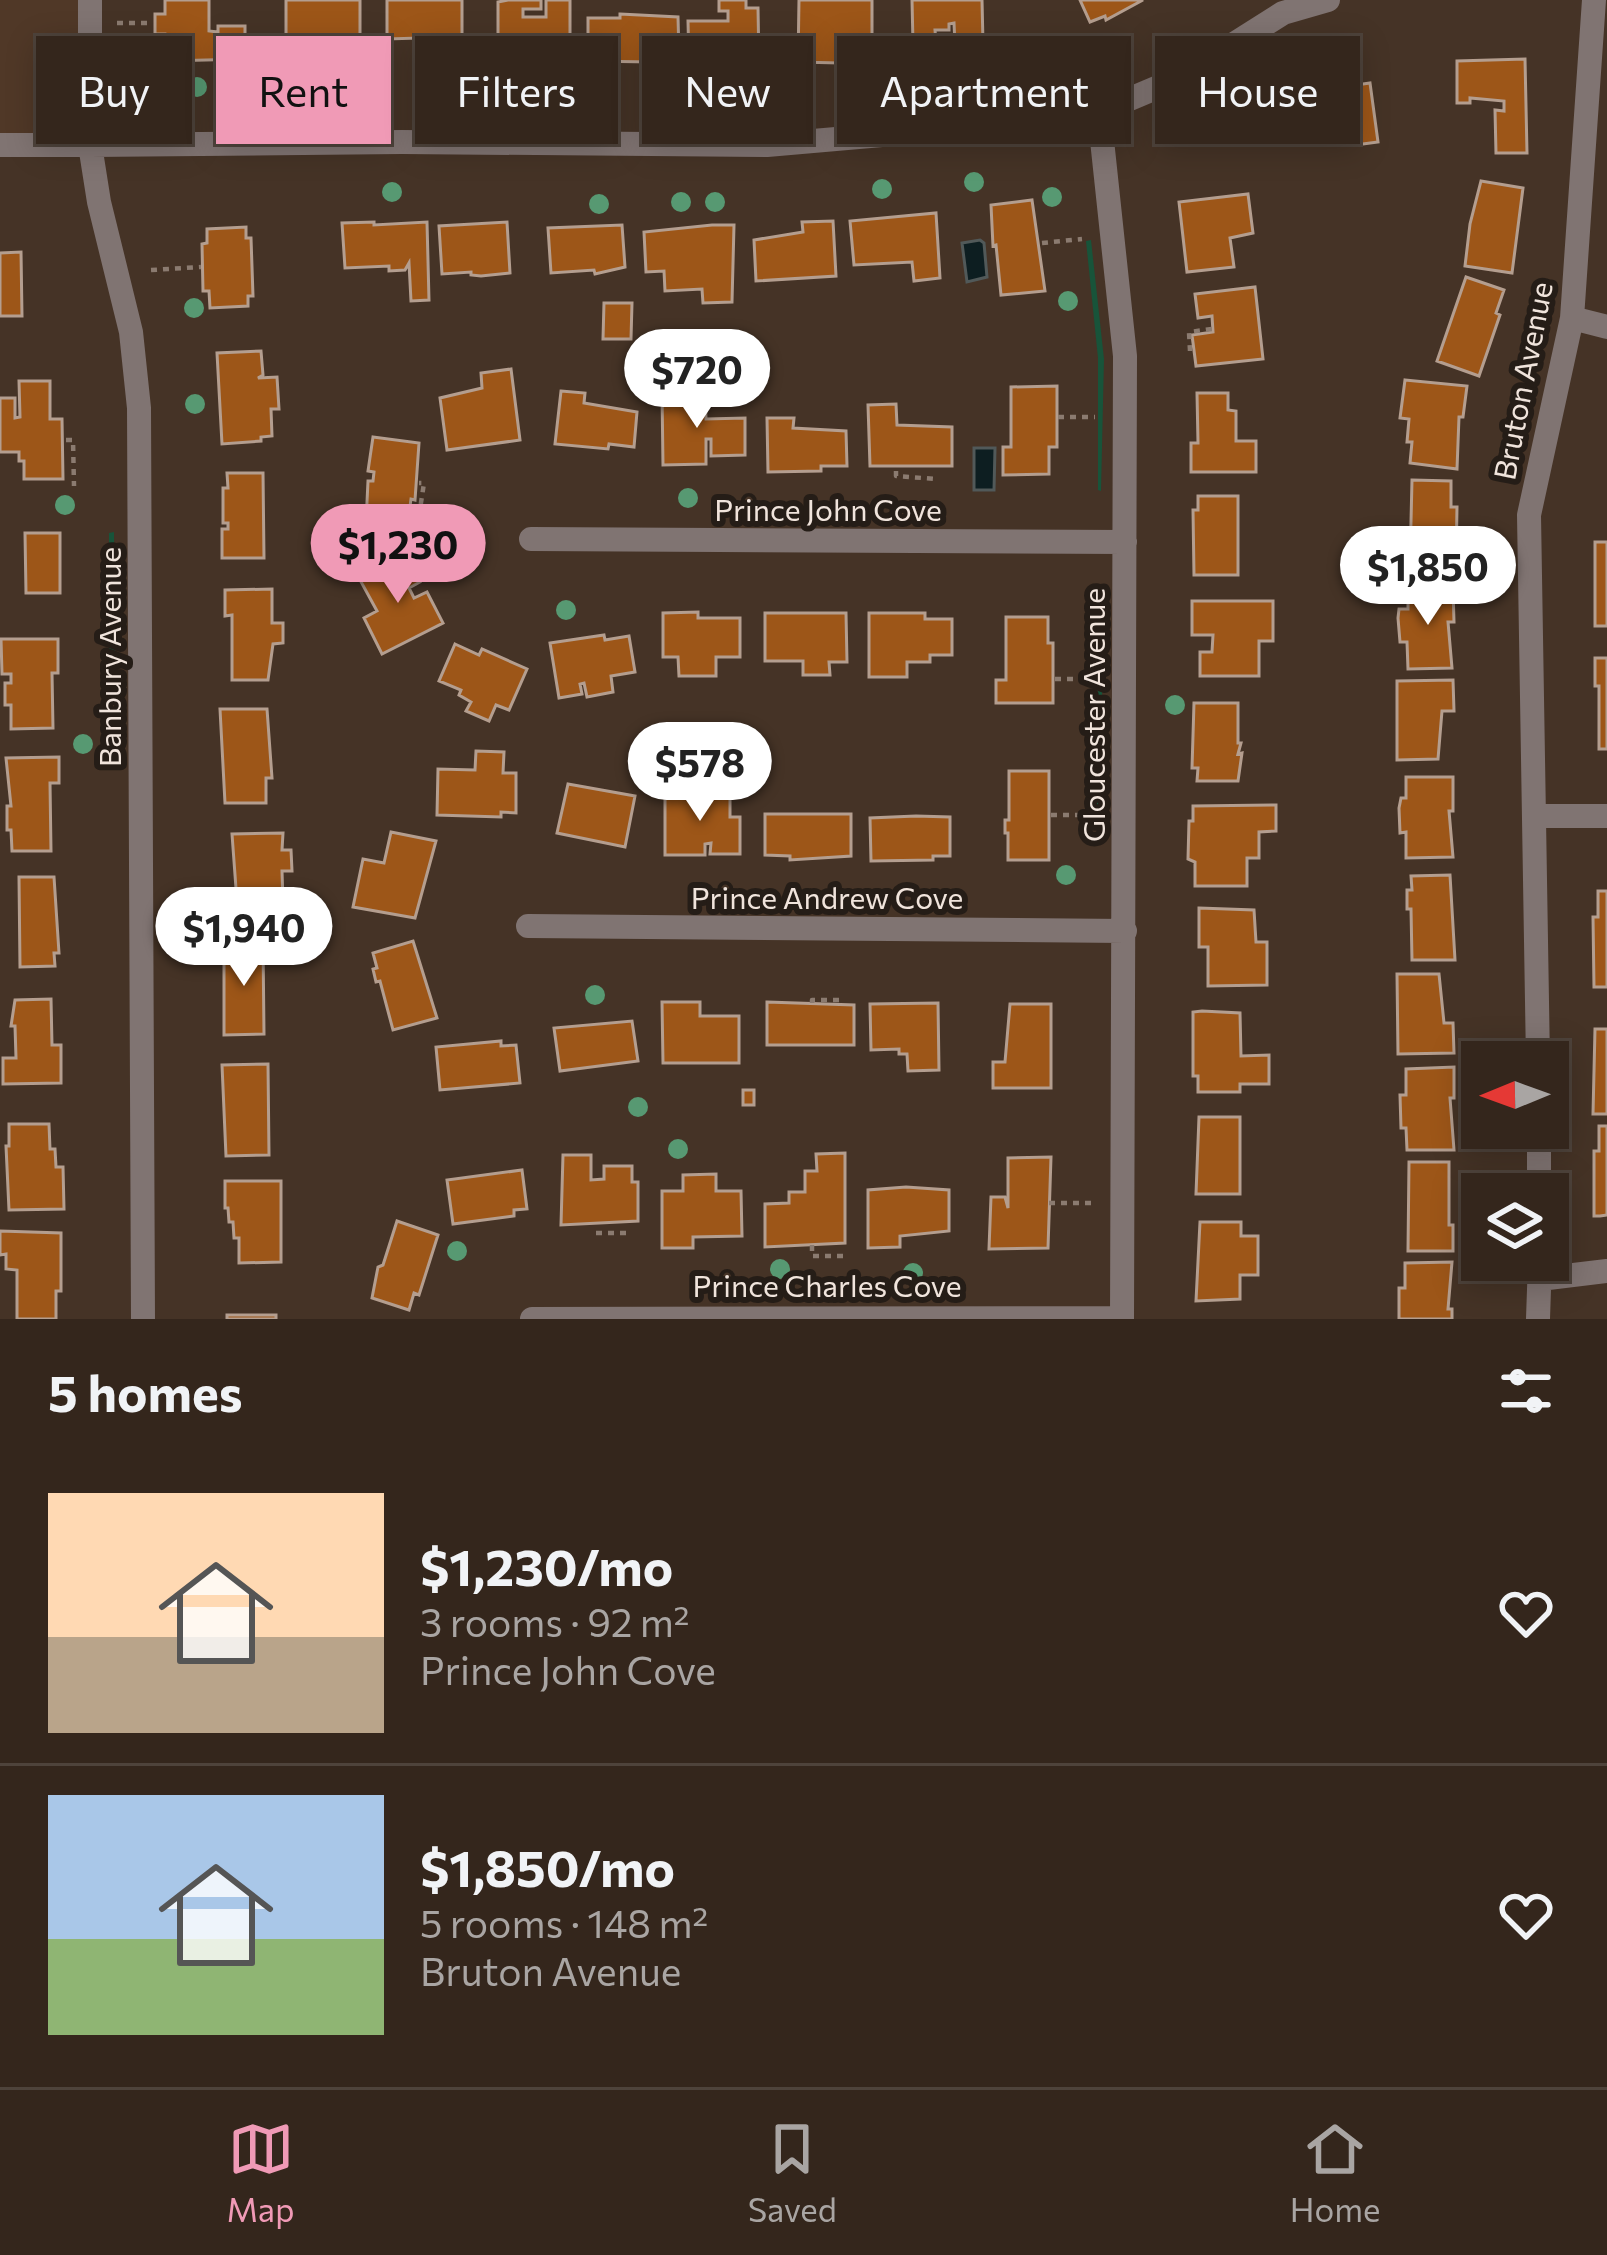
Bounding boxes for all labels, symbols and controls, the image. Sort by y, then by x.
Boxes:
chip: Buy [36,36,192,144]
chip: Rent [216,36,391,144]
chip: Filters [415,36,618,144]
chip: New [642,36,813,144]
chip: Apartment [837,36,1131,144]
chip: House [1155,36,1360,144]
street label: Bruton Avenue [1484,278,1559,483]
pin: $720 [626,329,768,431]
text: $720 [651,344,743,392]
street label: Prince John Cove [714,490,942,527]
pin: $1,230 [300,504,496,606]
text: $1,230 [338,519,458,567]
pin: $1,850 [1330,526,1526,628]
text: $1,850 [1367,541,1489,589]
street label: Banbury Avenue [90,547,127,767]
street label: Gloucester Avenue [1074,588,1111,842]
pin: $578 [629,722,771,824]
text: $578 [655,737,745,785]
street label: Prince Andrew Cove [691,878,963,915]
pin: $1,940 [146,887,342,989]
text: $1,940 [182,902,306,950]
north arrow [1461,1041,1569,1149]
map controls [1461,1041,1569,1281]
button: layers [1461,1173,1569,1281]
street label: Prince Charles Cove [693,1266,962,1303]
icon: filters [1493,1358,1559,1424]
text: 5 homes [48,1360,243,1423]
text: $1,230/mo [420,1534,673,1597]
icon: home [144,1541,288,1685]
icon: heart [1493,1580,1559,1646]
text: 3 rooms · 92 m² [420,1597,690,1645]
text: Prince John Cove [420,1645,716,1693]
text: $1,850/mo [420,1835,675,1898]
icon: home [144,1843,288,1987]
icon: heart [1493,1882,1559,1948]
text: 5 rooms · 148 m² [420,1898,708,1946]
text: Bruton Avenue [420,1946,681,1994]
tab: Map [227,2116,295,2229]
tab: Saved [748,2116,837,2229]
tab: Home [1290,2116,1380,2229]

